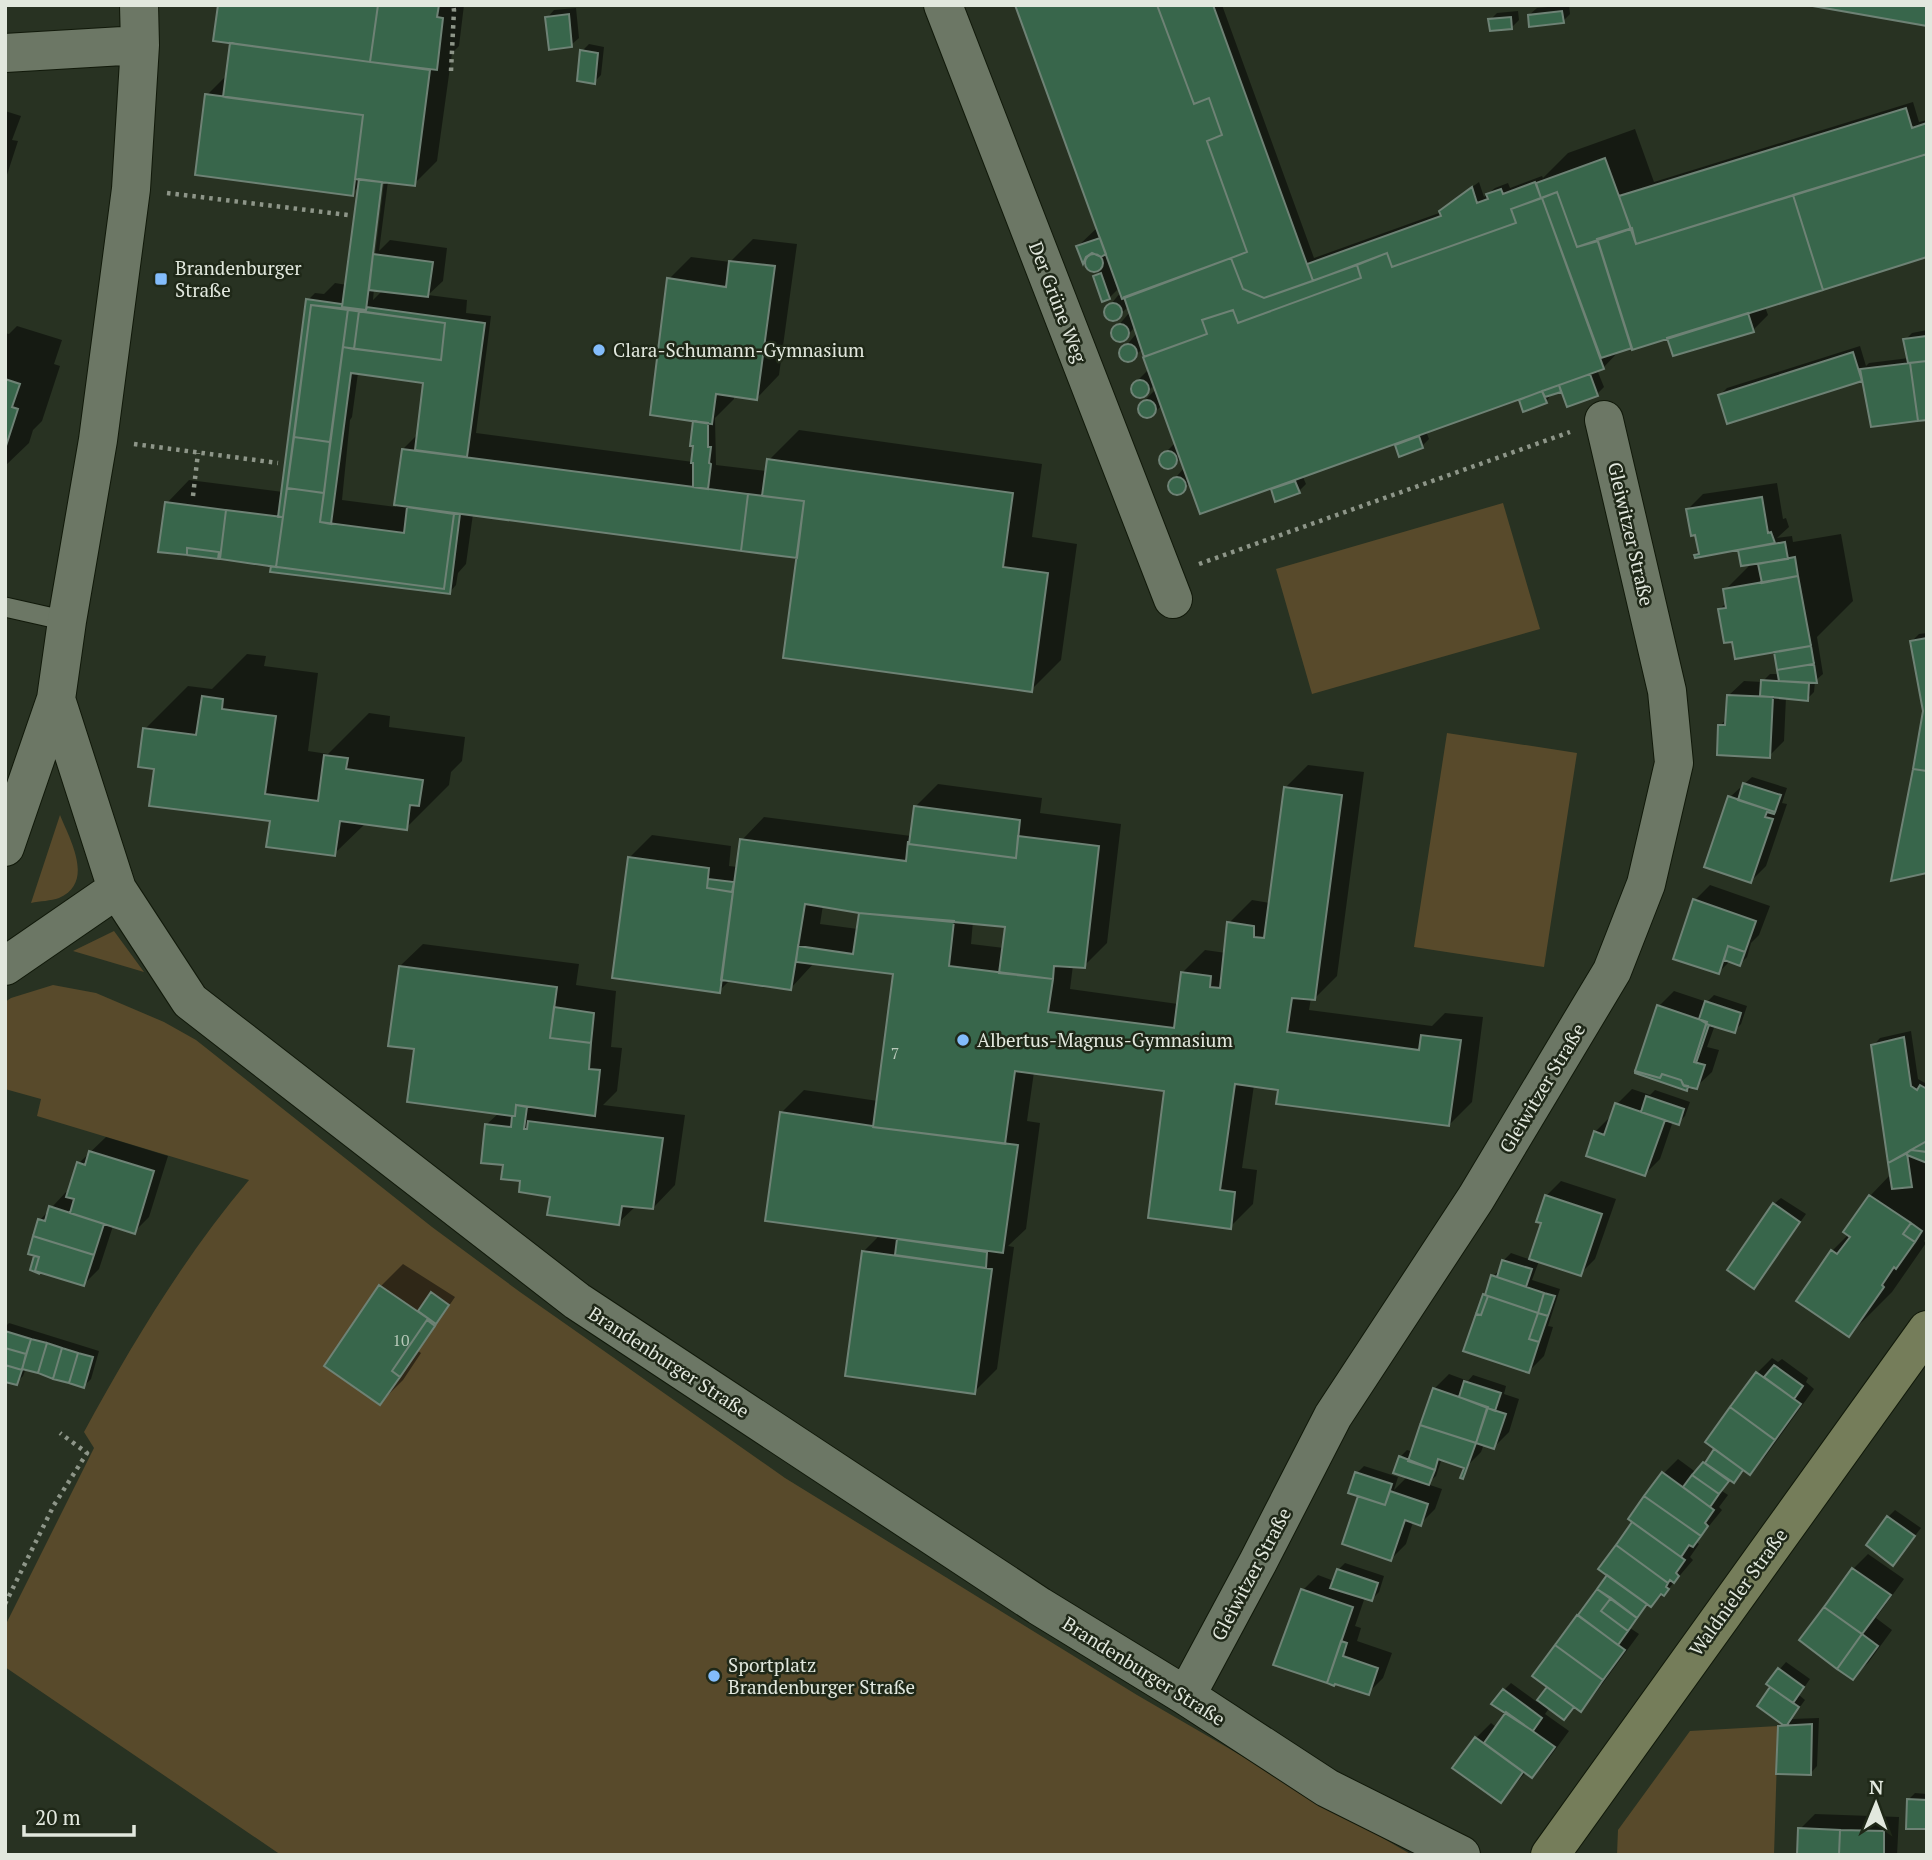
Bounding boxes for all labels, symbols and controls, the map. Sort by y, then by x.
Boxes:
street label: Der Grüne Weg [1024,238,1093,367]
place label: Brandenburger Straße [175,255,302,302]
marker: Brandenburger Straße [153,271,169,287]
place label: Clara-Schumann-Gymnasium [613,337,865,362]
marker: Clara-Schumann-Gymnasium [591,342,607,358]
street label: Gleiwitzer Straße [1603,459,1660,608]
street label: Gleiwitzer Straße [1493,1018,1590,1157]
place label: Albertus-Magnus-Gymnasium [977,1027,1234,1052]
marker: Albertus-Magnus-Gymnasium [955,1032,971,1048]
house number: 7 [891,1042,899,1064]
street label: Brandenburger Straße [584,1300,755,1423]
house number: 10 [392,1329,410,1351]
street label: Gleiwitzer Straße [1205,1503,1296,1645]
street label: Waldnieler Straße [1683,1523,1792,1661]
street label: Brandenburger Straße [1058,1610,1230,1731]
place label: Sportplatz Brandenburger Straße [728,1652,915,1699]
marker: Sportplatz Brandenburger Straße [706,1668,722,1684]
north arrow [1841,1769,1911,1839]
text: N [1869,1774,1884,1799]
scale bar [24,1794,135,1838]
text: 20 m [35,1803,81,1831]

